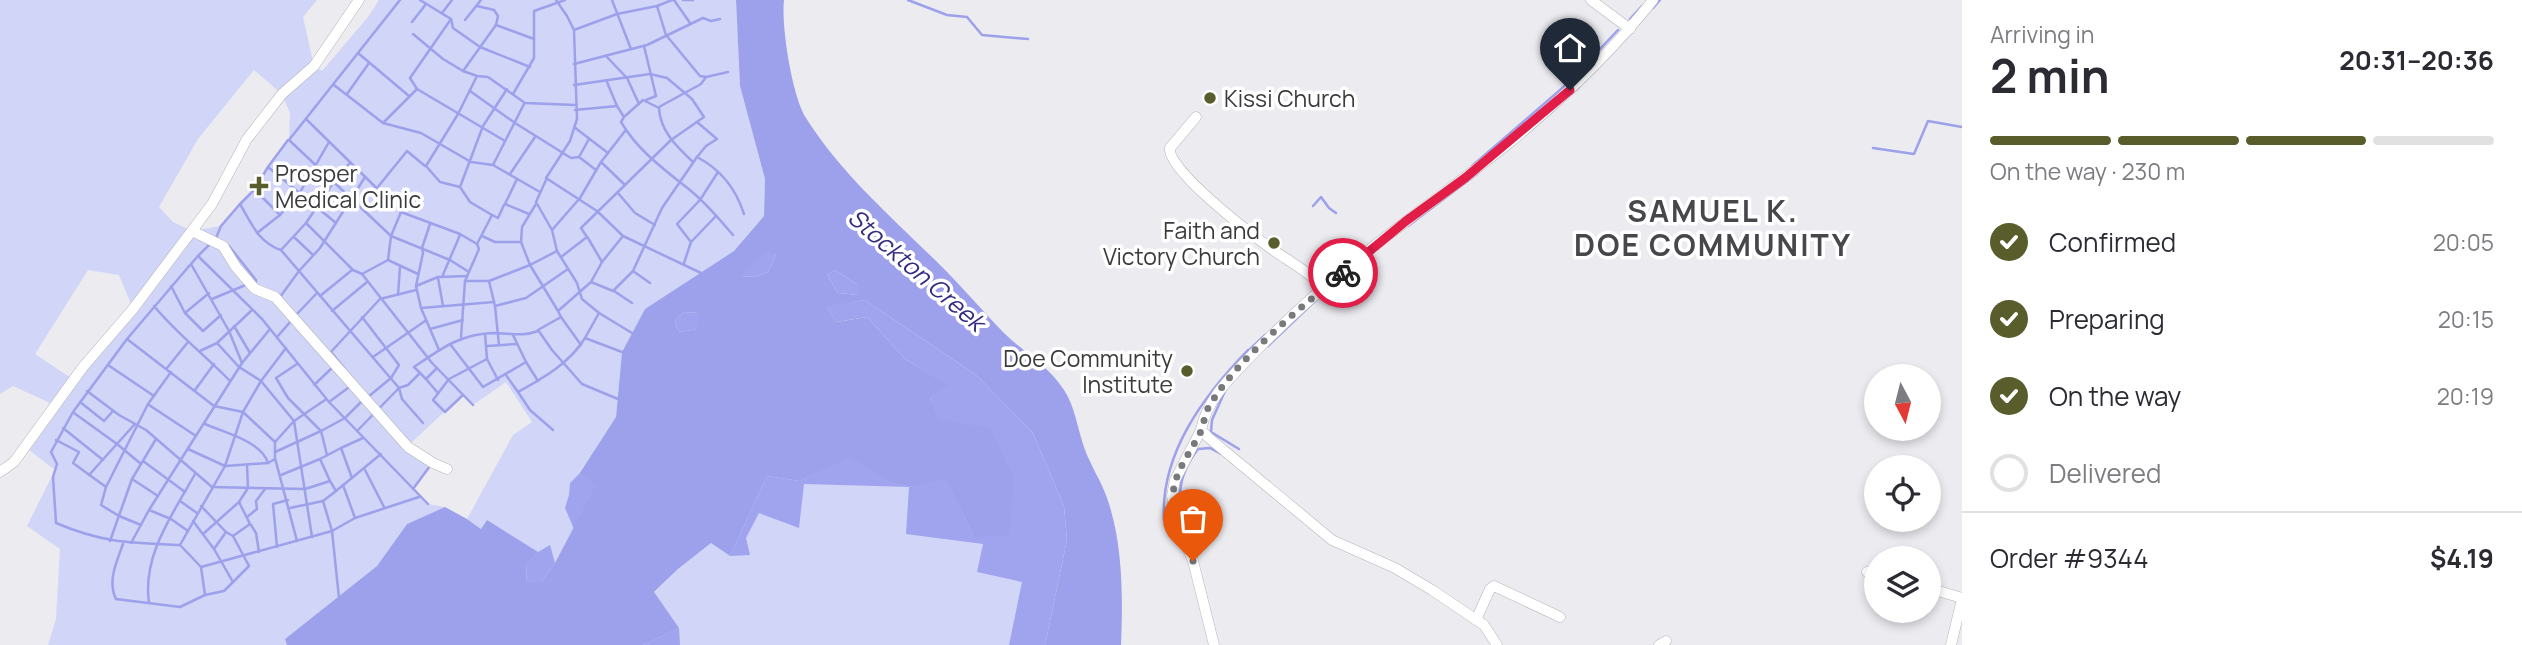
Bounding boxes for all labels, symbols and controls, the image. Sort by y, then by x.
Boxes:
pin [1540,18,1600,90]
text: Arriving in [1990,18,2095,50]
icon: home [1551,29,1589,67]
text: 20:31–20:36 [2339,42,2494,78]
text: 2 min [1990,44,2110,107]
place label: Kissi Church [1224,82,1355,114]
marker: Kissi Church [1202,90,1218,106]
text: On the way · 230 m [1990,155,2185,187]
place label: Prosper Medical Clinic [275,157,421,215]
marker: Prosper Medical Clinic [249,176,269,196]
district label: SAMUEL K. DOE COMMUNITY [1574,190,1852,265]
water label: Stockton Creek [842,200,995,340]
place label: Faith and Victory Church [1103,214,1260,272]
icon: check [1990,223,2028,261]
text: Confirmed [2049,224,2176,260]
text: 20:05 [2433,226,2494,258]
marker: Faith and Victory Church [1266,235,1282,251]
courier [1308,238,1378,308]
icon: bike [1324,254,1362,292]
icon: check [1990,300,2028,338]
text: Preparing [2049,301,2165,337]
text: 20:15 [2438,303,2494,335]
place label: Doe Community Institute [1003,342,1173,400]
marker: Doe Community Institute [1179,363,1195,379]
north arrow [1864,364,1941,441]
map controls [1864,364,1941,623]
icon: check [1990,377,2028,415]
text: On the way [2049,378,2181,414]
text: 20:19 [2437,380,2494,412]
button: locate [1864,455,1941,532]
text: Delivered [2049,455,2161,491]
pin [1163,489,1223,561]
icon: bag [1174,500,1212,538]
text: Order #9344 [1990,540,2148,576]
text: $4.19 [2430,540,2494,576]
button: layers [1864,546,1941,623]

